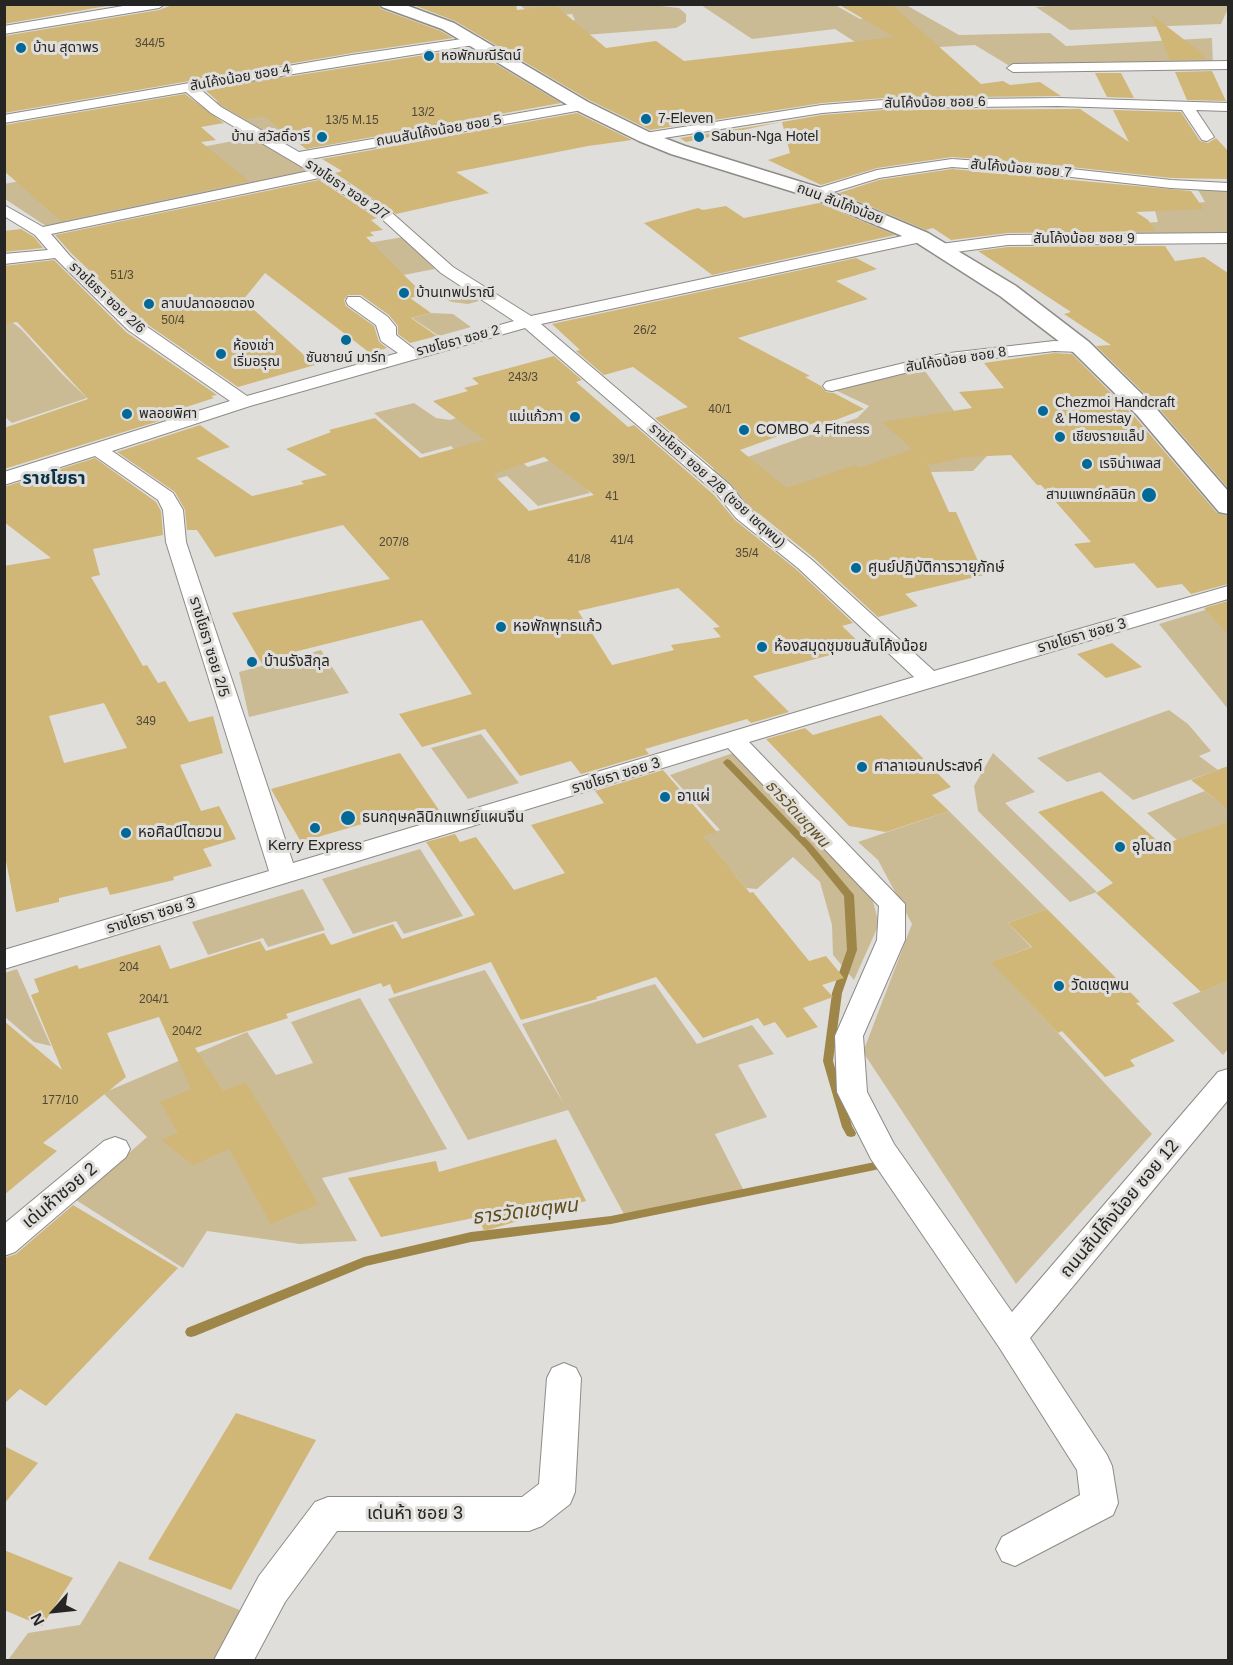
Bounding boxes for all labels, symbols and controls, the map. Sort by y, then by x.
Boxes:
house number: 344/5 [135,37,165,51]
place label: บ้าน สุดาพร [33,40,98,56]
marker: บ้าน สุดาพร [14,41,28,55]
place label: หอพักมณีรัตน์ [441,48,521,64]
marker: หอพักมณีรัตน์ [422,49,436,63]
street label: สันโค้งน้อย ซอย 4 [189,61,291,95]
street label: สันโค้งน้อย ซอย 6 [884,94,986,112]
house number: 13/2 [411,106,435,120]
place label: 7-Eleven [658,111,713,127]
street label: ถนนสันโค้งน้อย ซอย 5 [375,112,503,150]
marker: 7-Eleven [639,112,653,126]
house number: 13/5 M.15 [325,114,379,128]
place label: บ้าน สวัสดิ์อารี [231,129,310,145]
place label: Sabun-Nga Hotel [711,129,818,145]
marker: บ้าน สวัสดิ์อารี [315,130,329,144]
marker: Sabun-Nga Hotel [692,130,706,144]
street label: ราชโยธา ซอย 2/7 [302,156,392,224]
street label: สันโค้งน้อย ซอย 7 [970,156,1072,182]
street label: ถนน สันโค้งน้อย [794,180,886,228]
street label: สันโค้งน้อย ซอย 9 [1033,231,1135,247]
street label: ราชโยธา ซอย 2/6 [66,259,148,337]
house number: 51/3 [110,269,134,283]
place label: บ้านเทพปราณี [416,285,495,301]
marker: บ้านเทพปราณี [397,286,411,300]
place label: ลาบปลาดอยตอง [161,296,255,312]
marker: ลาบปลาดอยตอง [142,297,156,311]
house number: 50/4 [161,314,185,328]
street label: ราชโยธา ซอย 2 [415,322,501,360]
house number: 26/2 [633,324,657,338]
marker: ซันชายน์ มาร์ท [339,333,353,347]
place label: ห้องเช่า เริ่มอรุณ [233,338,280,370]
street label: สันโค้งน้อย ซอย 8 [905,344,1007,376]
marker: ห้องเช่า เริ่มอรุณ [214,347,228,361]
place label: ซันชายน์ มาร์ท [306,350,386,366]
house number: 243/3 [508,371,538,385]
place label: Chezmoi Handcraft & Homestay [1055,395,1175,428]
house number: 40/1 [708,403,732,417]
marker: Chezmoi Handcraft & Homestay [1036,404,1050,418]
place label: พลอยพิศา [139,406,197,422]
marker: พลอยพิศา [120,407,134,421]
place label: แม่แก้วภา [509,409,563,425]
marker: แม่แก้วภา [568,410,582,424]
street label: ราชโยธา ซอย 2/8 (ซอย เชตุพน) [646,420,788,552]
place label: COMBO 4 Fitness [756,422,870,438]
marker: COMBO 4 Fitness [737,423,751,437]
place label: เชียงรายแล็ป [1072,429,1145,445]
marker: เชียงรายแล็ป [1053,430,1067,444]
house number: 39/1 [612,453,636,467]
place label: เรจิน่าเพลส [1099,456,1161,472]
marker: เรจิน่าเพลส [1080,457,1094,471]
district label: ราชโยธา [23,468,85,490]
marker: สามแพทย์คลินิก [1140,486,1158,504]
place label: สามแพทย์คลินิก [1046,487,1136,503]
house number: 41 [605,490,619,504]
house number: 41/4 [610,534,634,548]
house number: 207/8 [379,536,409,550]
house number: 35/4 [735,547,759,561]
house number: 41/8 [567,553,591,567]
place label: ศูนย์ปฏิบัติการวายุภักษ์ [868,559,1005,577]
marker: ศูนย์ปฏิบัติการวายุภักษ์ [849,561,863,575]
street label: ราชโยธา ซอย 2/5 [185,595,233,699]
street label: ราชโยธา ซอย 3 [1036,615,1128,657]
place label: หอพักพุทธแก้ว [513,618,602,636]
marker: หอพักพุทธแก้ว [494,620,508,634]
place label: ห้องสมุดชุมชนสันโค้งน้อย [774,638,928,656]
marker: ห้องสมุดชุมชนสันโค้งน้อย [755,640,769,654]
place label: บ้านรังสิกุล [264,653,330,671]
marker: บ้านรังสิกุล [245,655,259,669]
house number: 349 [136,715,156,729]
street label: ราชโยธา ซอย 3 [570,754,662,798]
place label: ศาลาเอนกประสงค์ [874,758,983,776]
marker: ศาลาเอนกประสงค์ [855,760,869,774]
water label: ธารวัดเชตุพน [761,776,833,852]
place label: อาแผ่ [677,788,710,806]
marker: อาแผ่ [658,790,672,804]
marker: ธนกฤษคลินิกแพทย์แผนจีน [339,809,357,827]
place label: ธนกฤษคลินิกแพทย์แผนจีน [362,809,524,827]
marker: Kerry Express [308,821,322,835]
place label: หอศิลป์ไตยวน [138,824,222,842]
marker: หอศิลป์ไตยวน [119,826,133,840]
place label: Kerry Express [268,837,362,855]
place label: อุโบสถ [1132,838,1172,856]
marker: อุโบสถ [1113,840,1127,854]
street label: ราชโยธา ซอย 3 [105,894,197,938]
house number: 204 [119,961,139,975]
place label: วัดเชตุพน [1071,977,1129,995]
marker: วัดเชตุพน [1052,979,1066,993]
house number: 204/1 [139,993,169,1007]
house number: 204/2 [172,1025,202,1039]
house number: 177/10 [42,1094,78,1108]
street label: ถนนสันโค้งน้อย ซอย 12 [1056,1136,1184,1282]
street label: เด่นห้าซอย 2 [18,1158,102,1234]
water label: ธารวัดเชตุพน [471,1194,579,1230]
street label: เด่นห้า ซอย 3 [367,1503,463,1525]
north arrow [24,1581,84,1641]
text: N [27,1610,48,1628]

